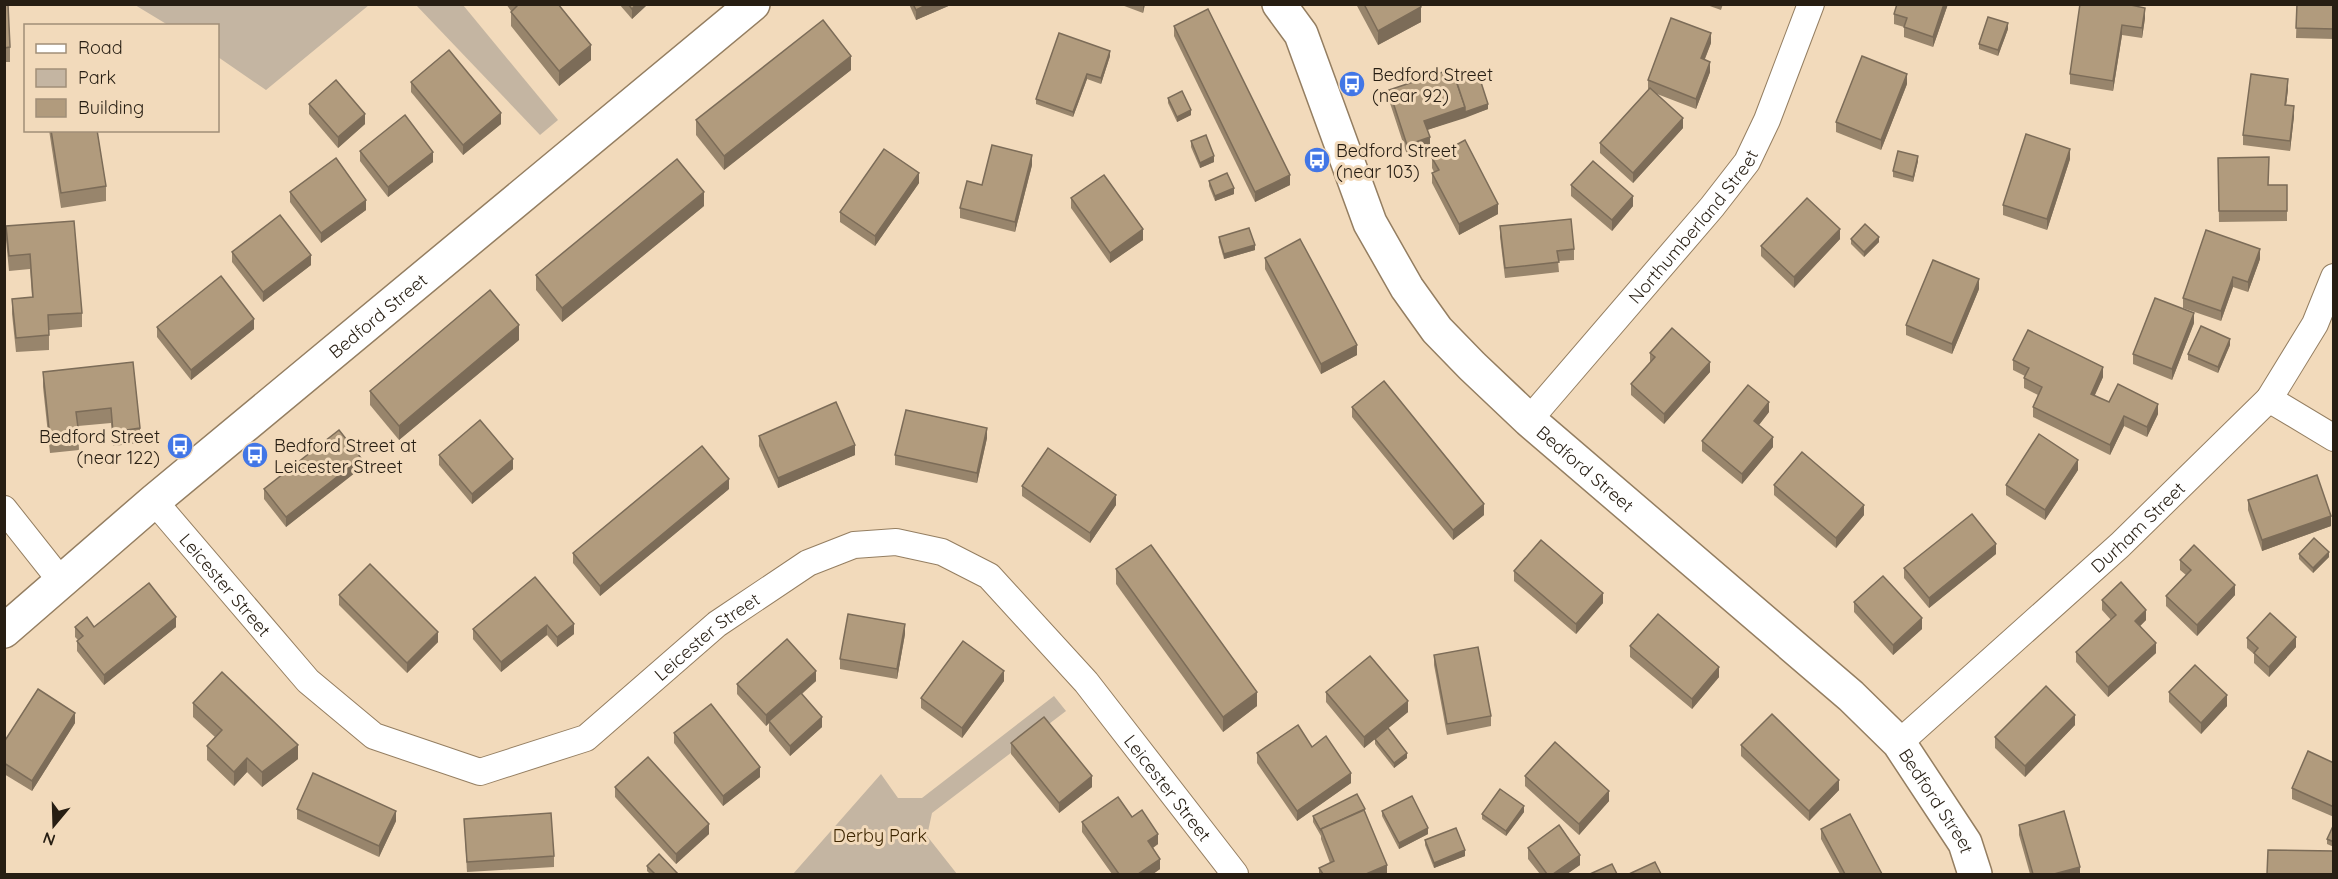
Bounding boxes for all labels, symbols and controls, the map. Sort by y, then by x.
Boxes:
legend [24,24,219,132]
text: Road [78,36,123,59]
place label: Bedford Street (near 92) [1372,63,1493,107]
text: Park [78,66,116,89]
bus stop icon: Bedford Street (near 92) [1337,69,1367,99]
text: Building [78,96,144,119]
place label: Bedford Street (near 103) [1336,139,1457,183]
bus stop icon: Bedford Street (near 103) [1302,145,1332,175]
street label: Northumberland Street [1623,146,1763,308]
street label: Bedford Street [324,268,432,363]
street label: Bedford Street [1532,420,1639,517]
place label: Bedford Street (near 122) [39,425,160,469]
bus stop icon: Bedford Street (near 122) [165,431,195,461]
place label: Bedford Street at Leicester Street [274,434,417,478]
bus stop icon: Bedford Street at Leicester Street [240,440,270,470]
street label: Durham Street [2086,476,2190,577]
street label: Leicester Street [175,528,276,641]
street label: Leicester Street [649,587,764,685]
street label: Leicester Street [1119,730,1217,846]
street label: Bedford Street [1894,744,1979,856]
north arrow [24,795,84,855]
park label: Derby Park [833,824,927,847]
text: N [40,828,58,851]

